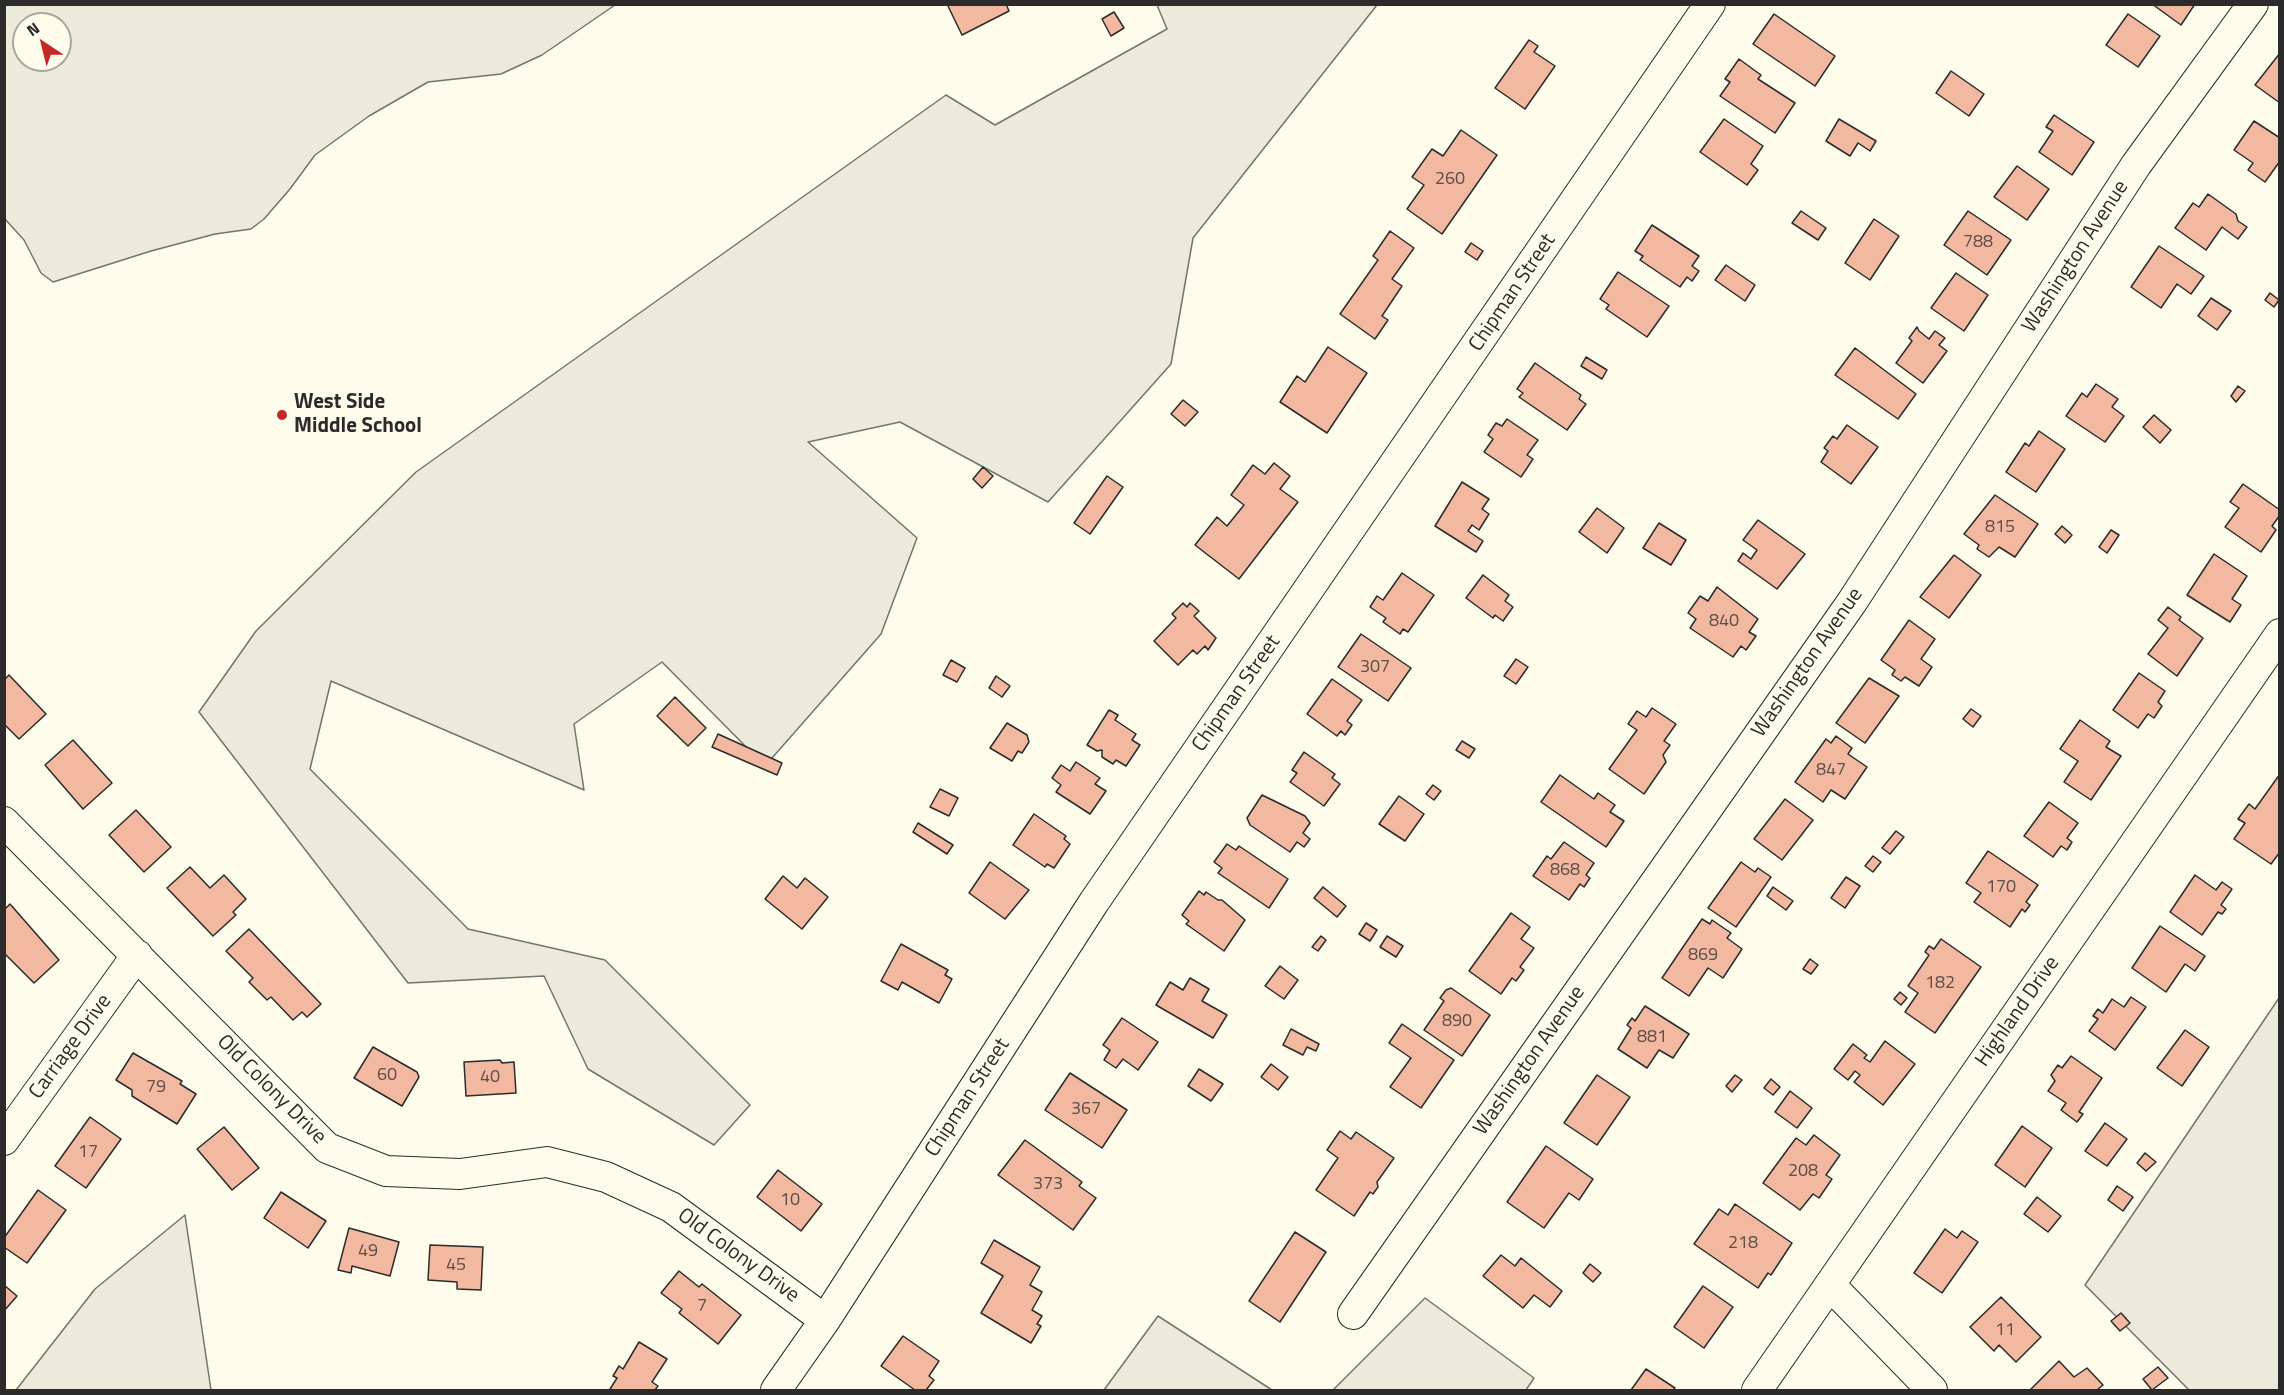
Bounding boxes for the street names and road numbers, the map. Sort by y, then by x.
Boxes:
street label: Washington Avenue [2017,176,2135,338]
street label: Chipman Street [1464,229,1562,357]
street label: Washington Avenue [1747,583,1869,743]
street label: Chipman Street [1188,631,1286,757]
street label: Highland Drive [1971,952,2065,1072]
street label: Washington Avenue [1469,981,1591,1141]
street label: Carriage Drive [24,990,118,1104]
street label: Old Colony Drive [211,1030,331,1150]
street label: Chipman Street [920,1034,1016,1162]
street label: Old Colony Drive [672,1203,804,1309]

